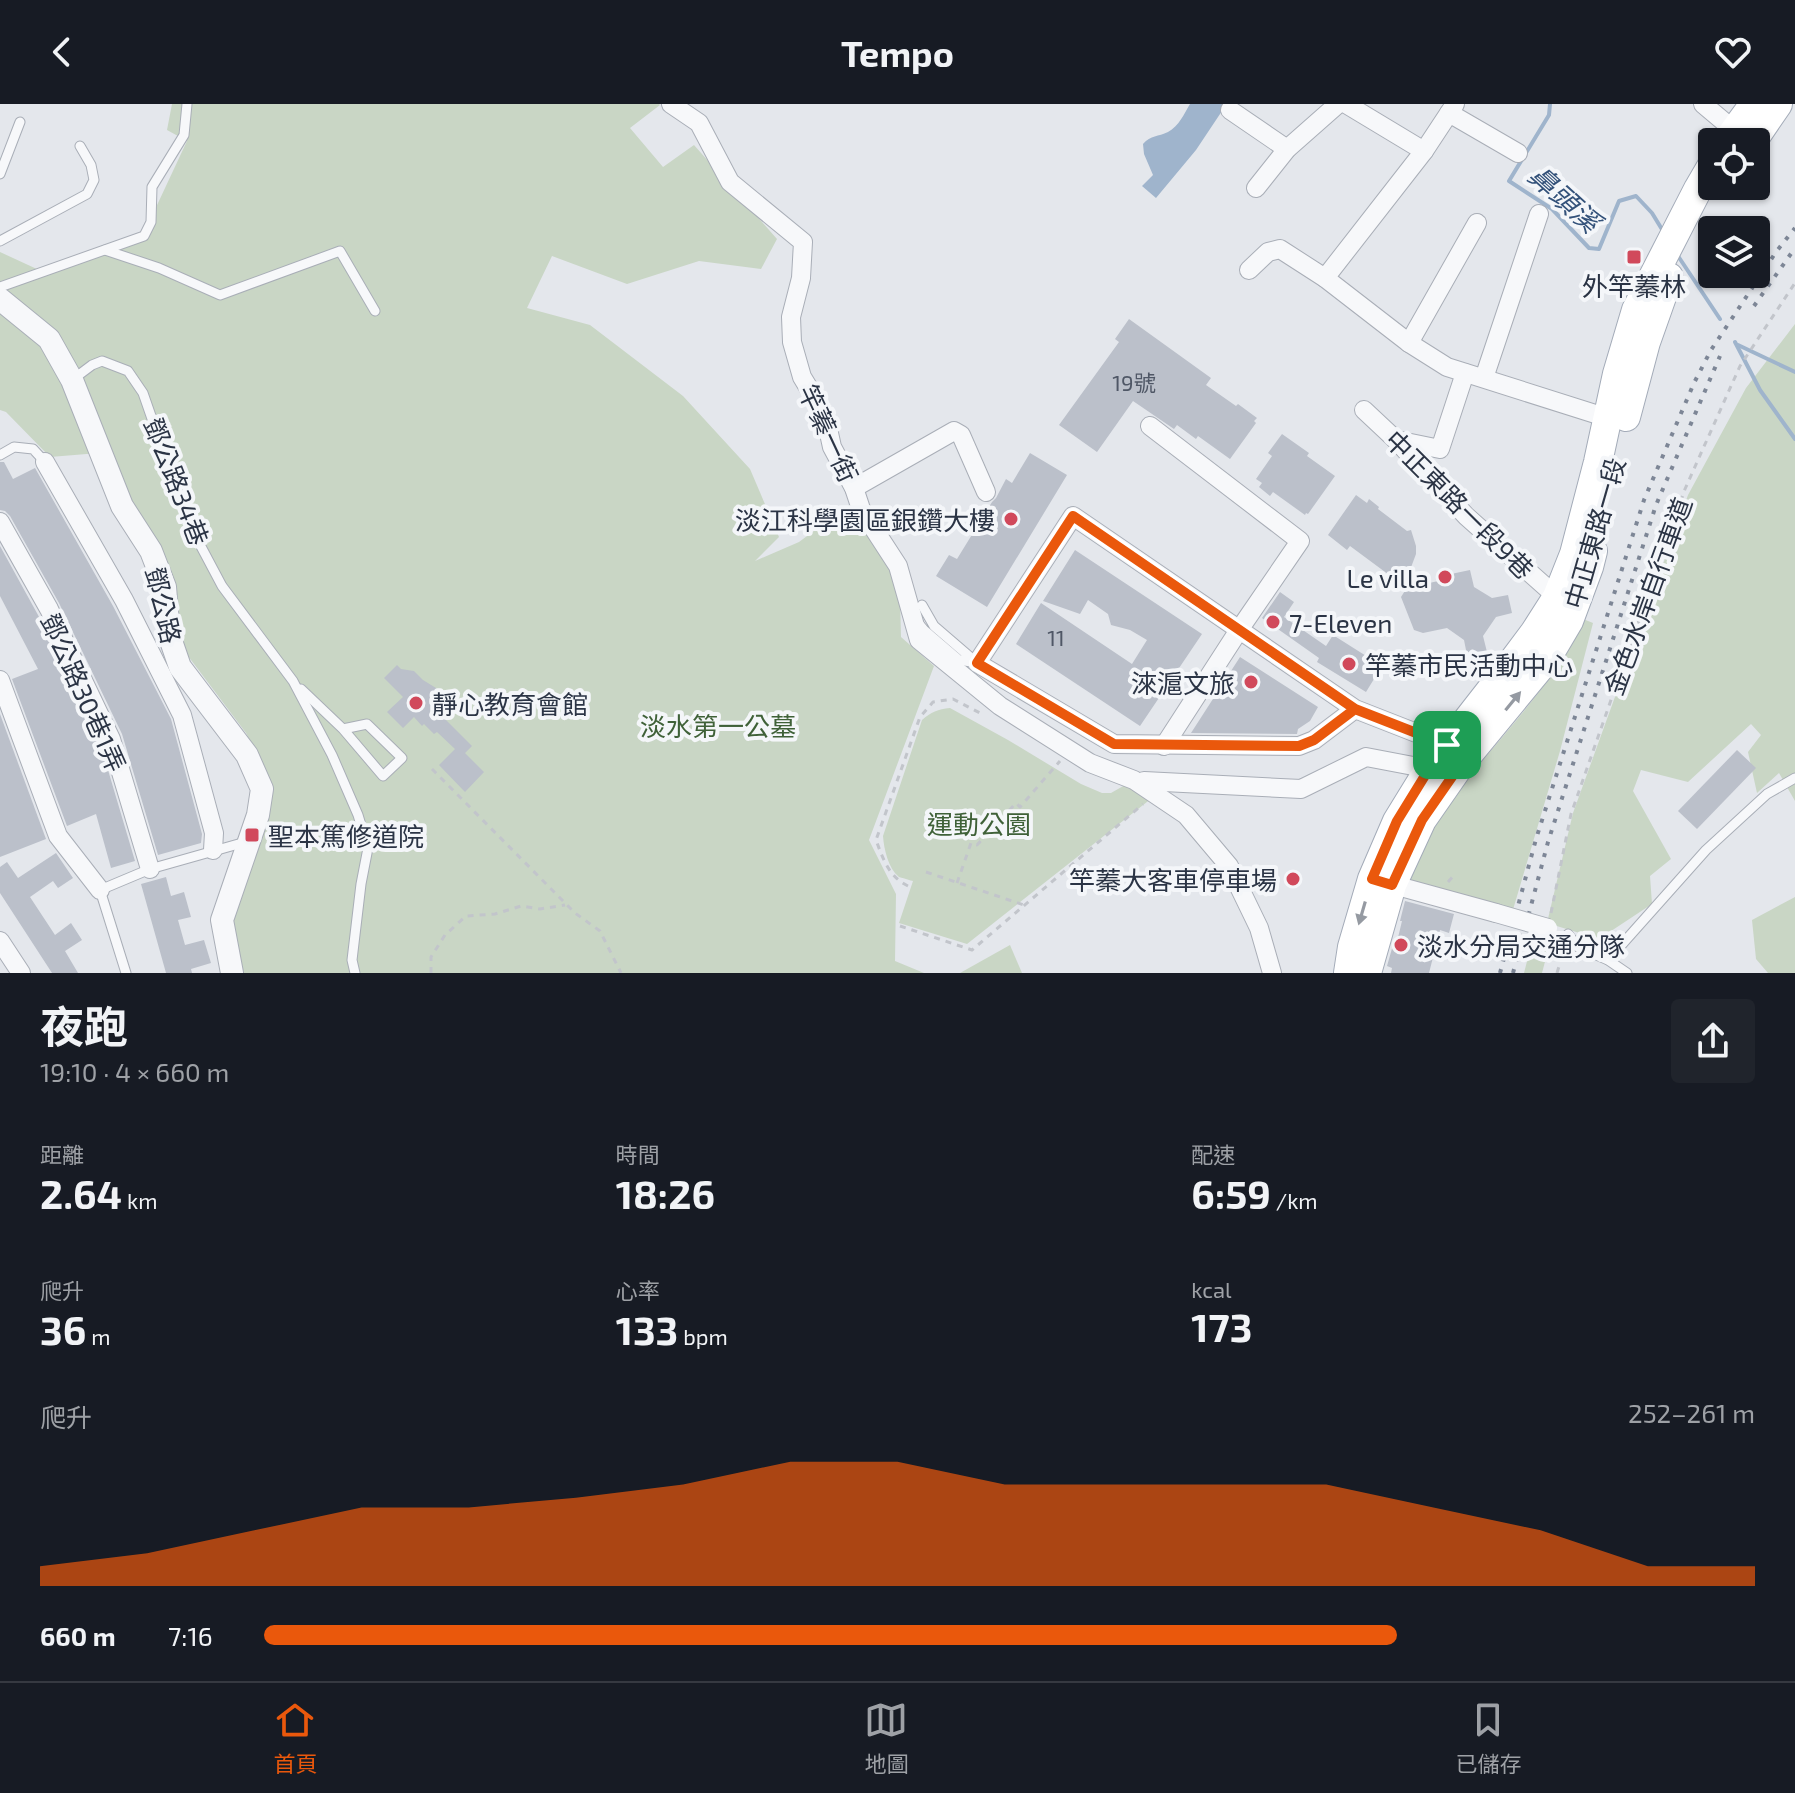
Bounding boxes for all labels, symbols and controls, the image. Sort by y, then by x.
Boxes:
icon: back [40,30,84,74]
icon: heart [1711,30,1755,74]
text: Tempo [841,31,954,74]
map controls [1698,128,1770,288]
button: locate [1698,128,1770,200]
water label: 鼻頭溪 [1522,157,1611,241]
button: layers [1698,216,1770,288]
marker: 外竿蓁林 [1625,248,1643,266]
place label: 外竿蓁林 [1582,270,1686,301]
house number: 19號 [1112,369,1156,395]
street label: 竿蓁一街 [793,379,865,487]
street label: 鄧公路34巷 [138,413,216,549]
street label: 中正東路一段9巷 [1379,423,1541,585]
street label: 中正東路一段 [1558,454,1630,612]
street label: 金色水岸自行車道 [1597,493,1697,699]
place label: 淡江科學園區銀鑽大樓 [735,504,995,535]
marker: 淡江科學園區銀鑽大樓 [1002,510,1020,528]
place label: Le villa [1347,562,1429,593]
street label: 鄧公路 [140,564,188,646]
marker: Le villa [1436,568,1454,586]
place label: 7-Eleven [1289,607,1392,638]
street label: 鄧公路30巷1弄 [35,608,133,776]
marker: 7-Eleven [1264,613,1282,631]
house number: 11 [1047,624,1065,650]
place label: 竿蓁市民活動中心 [1365,649,1573,680]
marker: 竿蓁市民活動中心 [1340,655,1358,673]
place label: 淶滬文旅 [1131,667,1235,698]
marker: 淶滬文旅 [1242,673,1260,691]
place label: 靜心教育會館 [432,688,588,719]
one-way arrow [1504,691,1521,711]
marker: 靜心教育會館 [407,694,425,712]
park label: 淡水第一公墓 [640,710,796,741]
pin [1413,711,1481,779]
icon: arrive [1425,723,1469,767]
park label: 運動公園 [927,808,1031,839]
place label: 聖本篤修道院 [268,820,424,851]
marker: 聖本篤修道院 [243,826,261,844]
place label: 竿蓁大客車停車場 [1069,864,1277,895]
marker: 竿蓁大客車停車場 [1284,870,1302,888]
one-way arrow [1355,902,1368,926]
place label: 淡水分局交通分隊 [1417,930,1625,961]
marker: 淡水分局交通分隊 [1392,936,1410,954]
text: 夜跑 [40,999,128,1052]
button: share [1671,999,1755,1083]
text: 19:10 · 4 × 660 m [40,1056,229,1087]
text: 距離 [40,1141,84,1167]
text: 時間 [616,1141,660,1167]
text: 配速 [1191,1141,1235,1167]
text: 2.64 [40,1169,122,1217]
text: 18:26 [616,1169,715,1217]
text: 6:59 [1191,1169,1271,1217]
text: km [122,1187,157,1213]
text: /km [1271,1187,1318,1213]
text: kcal [1191,1276,1232,1302]
text: 爬升 [40,1277,84,1303]
text: 心率 [616,1277,660,1303]
text: 173 [1191,1302,1252,1350]
text: 36 [40,1305,86,1353]
text: 133 [616,1305,678,1353]
text: m [86,1323,110,1349]
text: bpm [678,1323,728,1349]
text: 252–261 m [1628,1397,1755,1428]
text: 爬升 [40,1401,92,1432]
text: 660 m [40,1620,116,1651]
text: 7:16 [168,1620,213,1651]
tab: 首頁 [273,1698,318,1778]
tab: 地圖 [864,1698,909,1778]
tab: 已儲存 [1455,1698,1522,1778]

